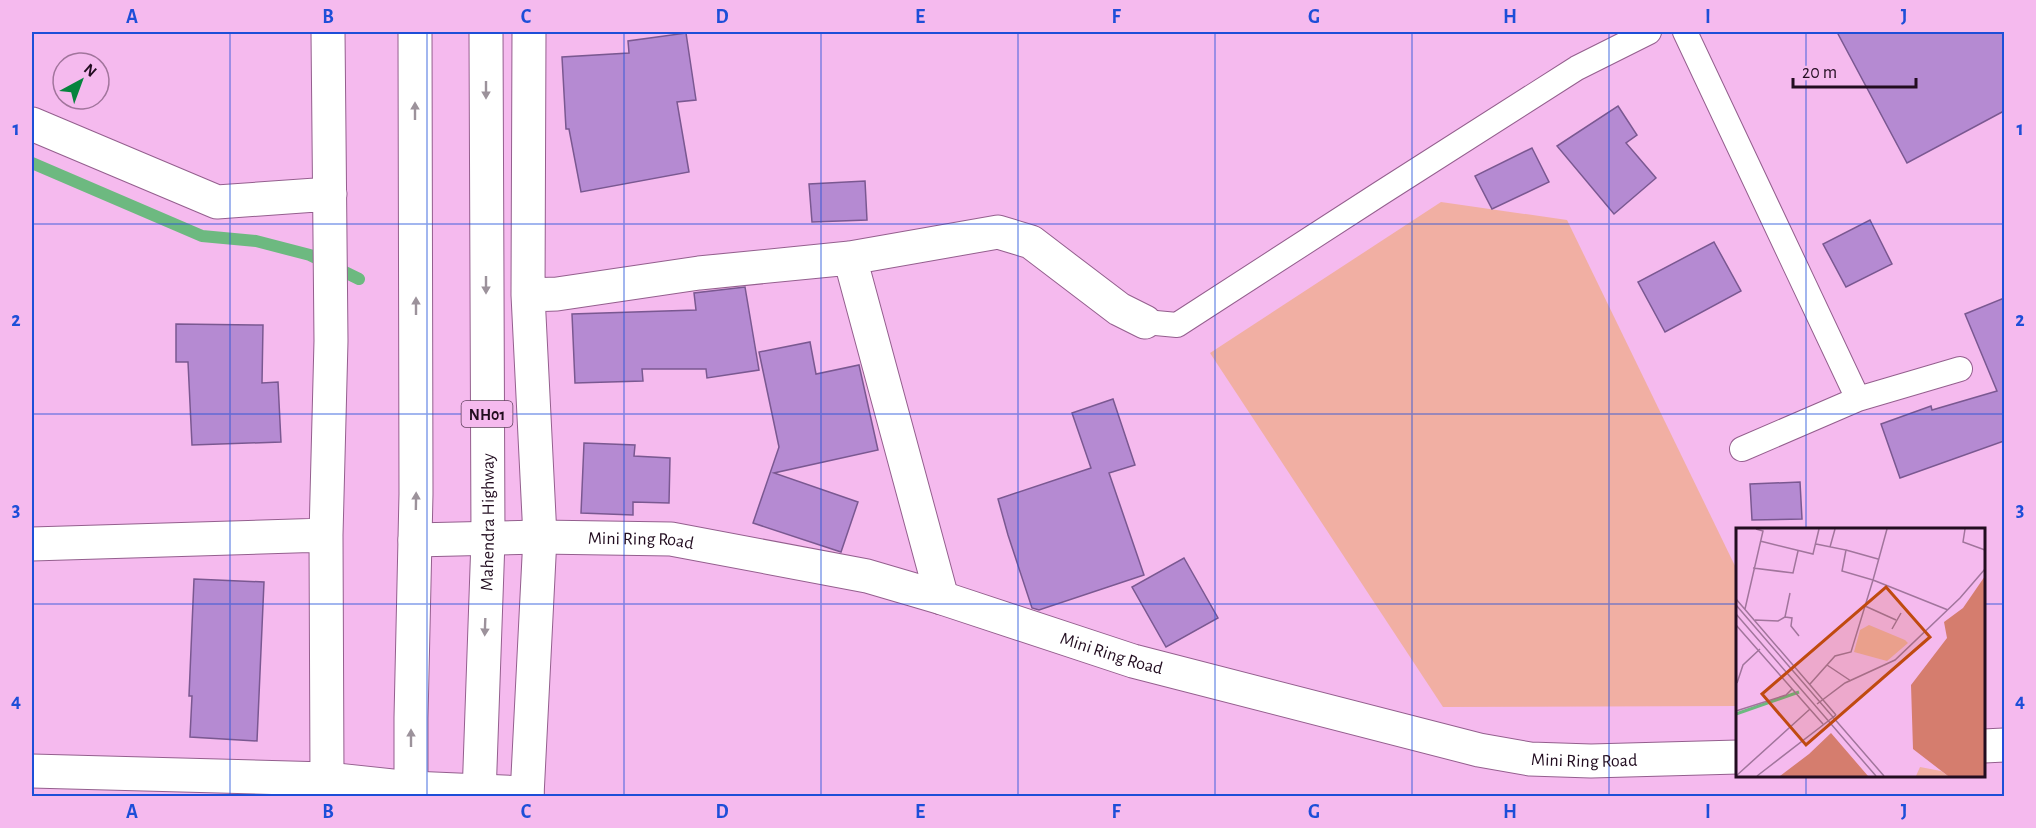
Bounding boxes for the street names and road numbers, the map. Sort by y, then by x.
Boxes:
road number: NH01 [462,401,512,427]
street label: Mahendra Highway [478,453,498,591]
street label: Mini Ring Road [588,530,695,553]
street label: Mini Ring Road [1058,630,1164,678]
street label: Mini Ring Road [1531,751,1638,771]

